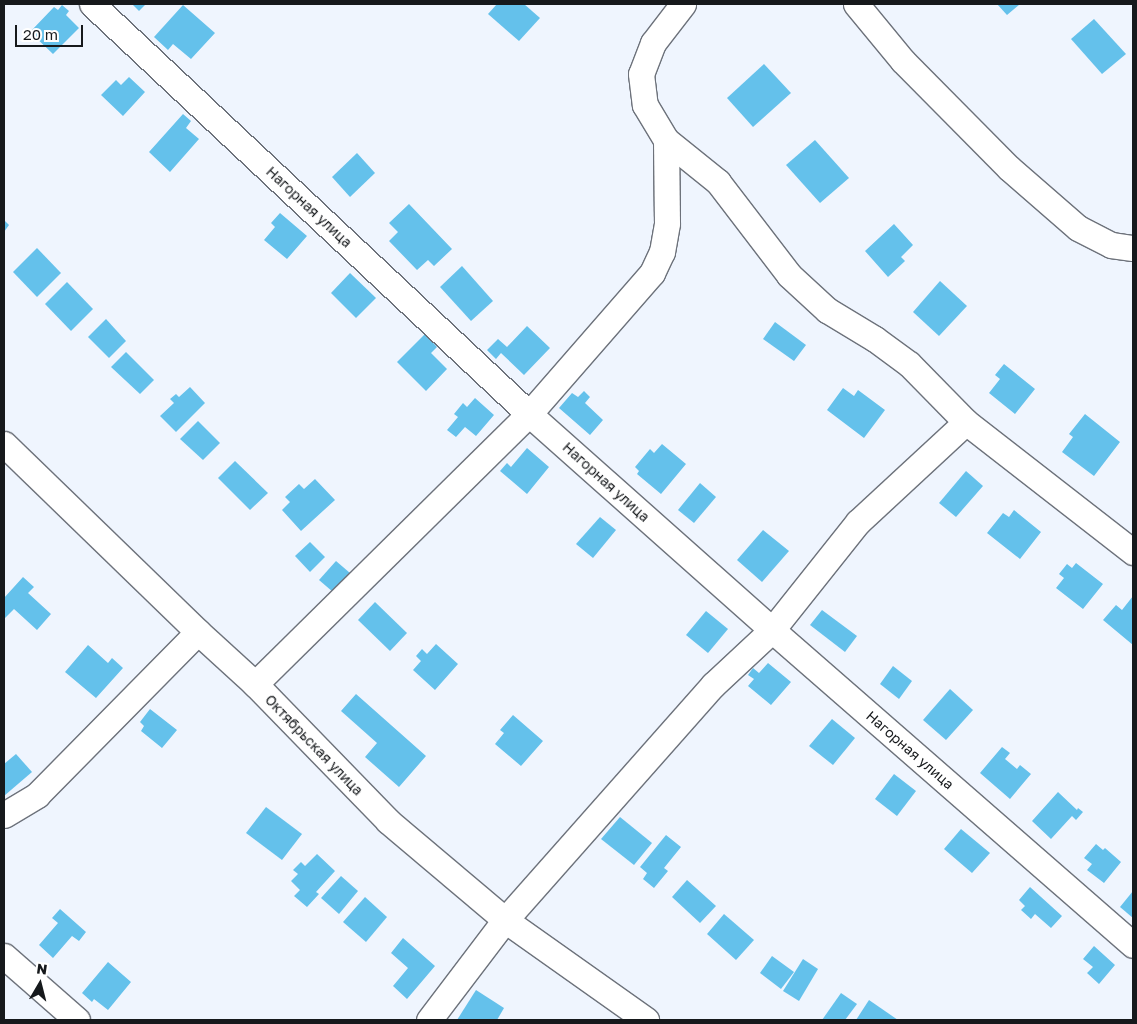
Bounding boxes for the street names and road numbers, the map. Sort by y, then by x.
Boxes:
street label: Нагорная улица [263,163,355,251]
street label: Нагорная улица [559,439,653,525]
street label: Октябрьская улица [262,691,366,799]
street label: Нагорная улица [863,707,957,793]

